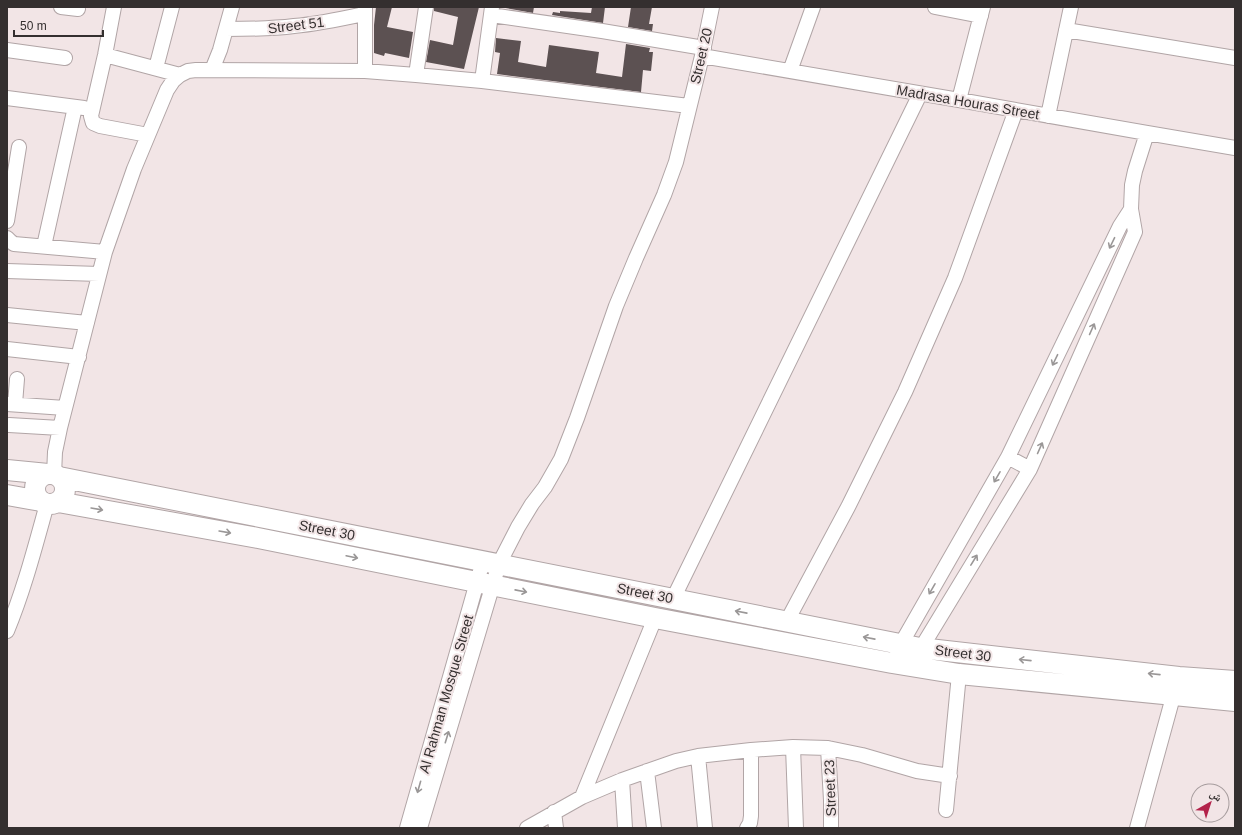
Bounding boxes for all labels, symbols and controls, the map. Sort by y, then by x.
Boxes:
scale bar [14,12,103,38]
street label: Street 51 [267,14,325,36]
text: 50 m [20,19,47,33]
street label: Street 20 [687,26,715,85]
street label: Madrasa Houras Street [895,82,1041,122]
one-way arrow [1108,237,1115,249]
one-way arrow [1089,324,1096,336]
one-way arrow [1051,354,1058,366]
one-way arrow [1036,443,1044,455]
one-way arrow [992,471,1000,483]
one-way arrow [90,505,103,513]
street label: Street 30 [298,517,357,543]
one-way arrow [218,528,231,536]
one-way arrow [345,554,358,562]
one-way arrow [970,555,978,566]
street label: Street 30 [616,580,675,606]
one-way arrow [927,583,935,595]
one-way arrow [514,588,527,596]
one-way arrow [735,608,748,616]
street label: Al Rahman Mosque Street [416,613,476,775]
one-way arrow [863,633,876,641]
street label: Street 30 [934,642,992,664]
one-way arrow [1019,656,1032,664]
one-way arrow [1148,670,1161,678]
one-way arrow [444,731,451,744]
street label: Street 23 [821,759,839,817]
one-way arrow [415,780,422,793]
north arrow [1190,783,1230,823]
text: ش [1207,787,1225,805]

